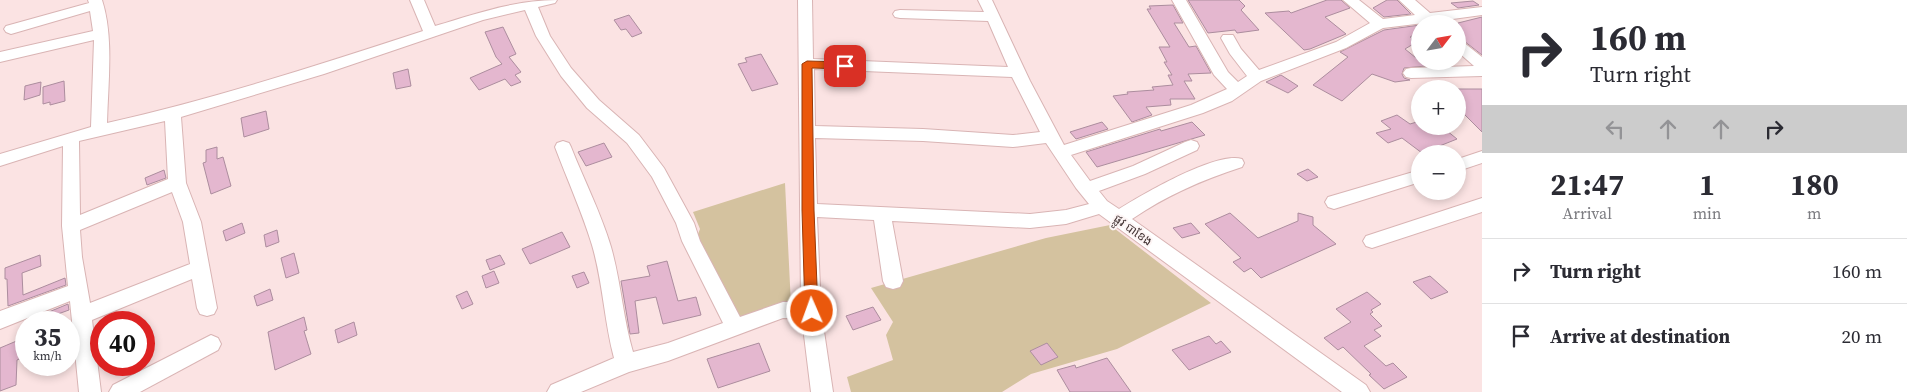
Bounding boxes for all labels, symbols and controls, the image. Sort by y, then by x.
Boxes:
text: 160 m [1590,14,1686,62]
north arrow [1411,15,1466,70]
map controls [1411,15,1466,200]
icon: right [1507,20,1572,85]
pin [824,45,866,87]
icon: arrive [831,52,859,80]
text: Turn right [1590,59,1691,89]
button: + [1411,80,1466,135]
icon: left [1601,115,1629,143]
icon: ahead [1654,115,1682,143]
icon: ahead [1707,115,1735,143]
icon: right [1760,115,1788,143]
button: − [1411,145,1466,200]
text: 21:47 [1550,164,1624,205]
text: 1 [1699,164,1715,205]
text: 180 [1790,164,1839,205]
text: Arrival [1563,202,1612,224]
text: min [1693,202,1722,224]
text: m [1807,202,1821,224]
street label: ផ្លូវ បាខែង [1109,211,1156,252]
icon: right [1507,257,1535,285]
text: Turn right [1550,258,1641,284]
text: 160 m [1832,258,1882,284]
position arrow [785,284,837,336]
speed limit sign: 40 [90,311,155,376]
text: 35 [34,320,61,354]
icon: arrive [1507,322,1535,350]
text: Arrive at destination [1550,323,1730,349]
text: 20 m [1841,323,1882,349]
text: km/h [33,348,62,364]

